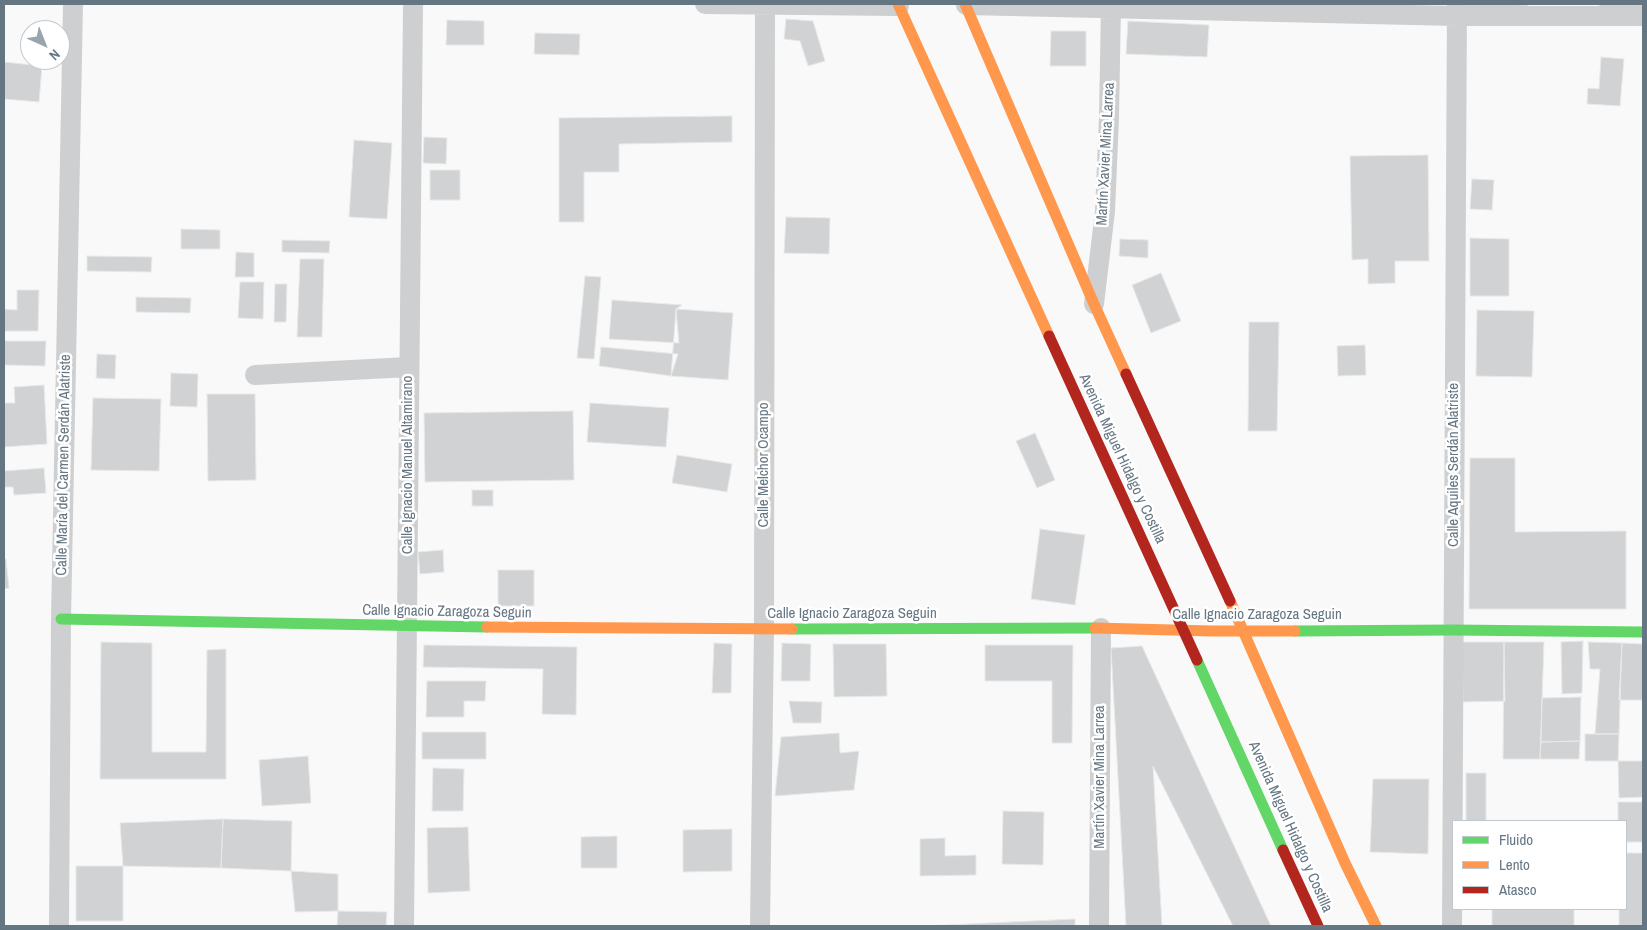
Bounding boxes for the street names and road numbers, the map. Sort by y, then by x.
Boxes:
street label: Martín Xavier Mina Larrea [1093,82,1119,226]
street label: Calle María del Carmen Serdán Alatriste [53,354,75,576]
street label: Avenida Miguel Hidalgo y Costilla [1075,371,1169,547]
street label: Calle Ignacio Manuel Altamirano [399,376,417,554]
street label: Calle Aquiles Serdán Alatriste [1445,383,1463,547]
street label: Calle Melchor Ocampo [755,402,773,528]
street label: Calle Ignacio Zaragoza Seguin [362,602,532,622]
street label: Calle Ignacio Zaragoza Seguin [767,605,937,623]
street label: Calle Ignacio Zaragoza Seguin [1172,606,1342,624]
street label: Martín Xavier Mina Larrea [1091,705,1109,849]
street label: Avenida Miguel Hidalgo y Costilla [1244,739,1336,915]

